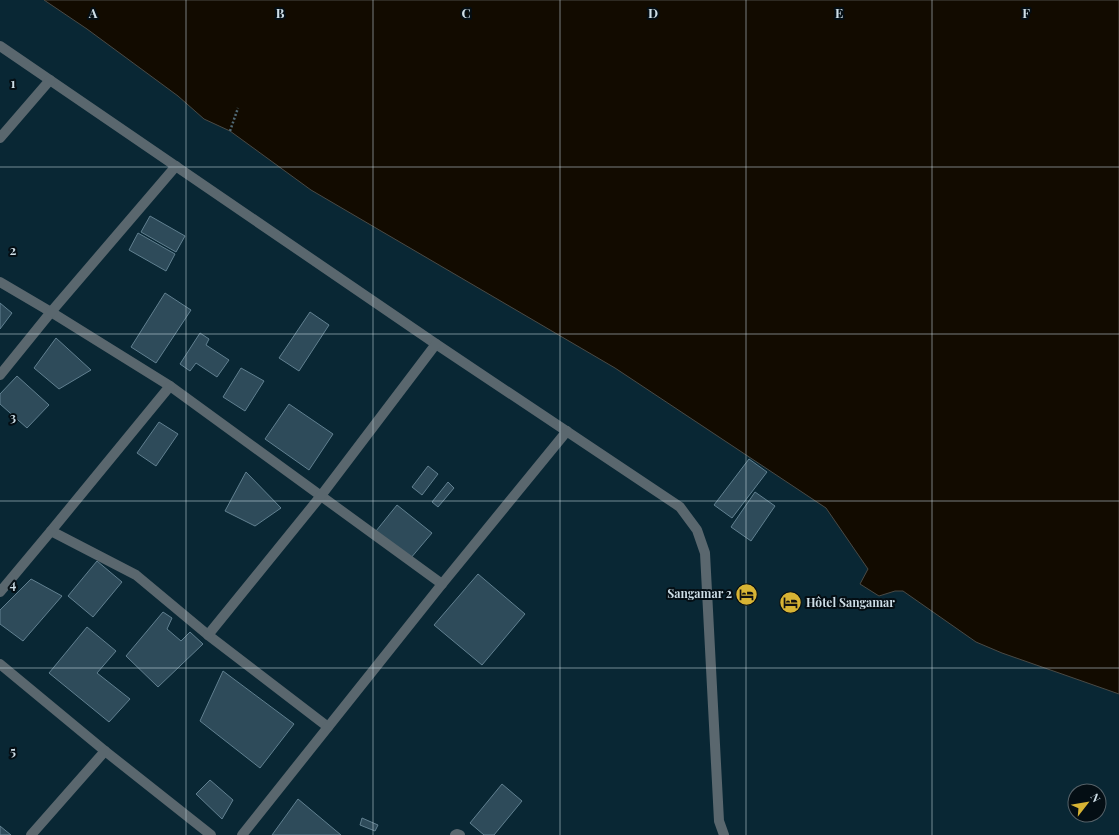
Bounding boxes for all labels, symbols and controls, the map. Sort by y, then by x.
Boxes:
text: A [88,4,98,21]
text: B [276,4,285,21]
text: C [461,4,471,21]
text: D [648,4,658,21]
text: E [835,4,843,21]
text: F [1022,4,1030,21]
text: 1 [11,74,16,91]
text: 2 [10,241,17,258]
text: 3 [10,408,16,425]
text: 4 [10,575,17,592]
hotel icon: Sangamar 2 [734,581,760,607]
place label: Sangamar 2 [667,585,732,601]
hotel icon: Hôtel Sangamar [777,590,803,616]
place label: Hôtel Sangamar [806,594,895,610]
text: 5 [10,742,16,759]
north arrow [1067,783,1107,823]
text: N [1088,790,1105,805]

